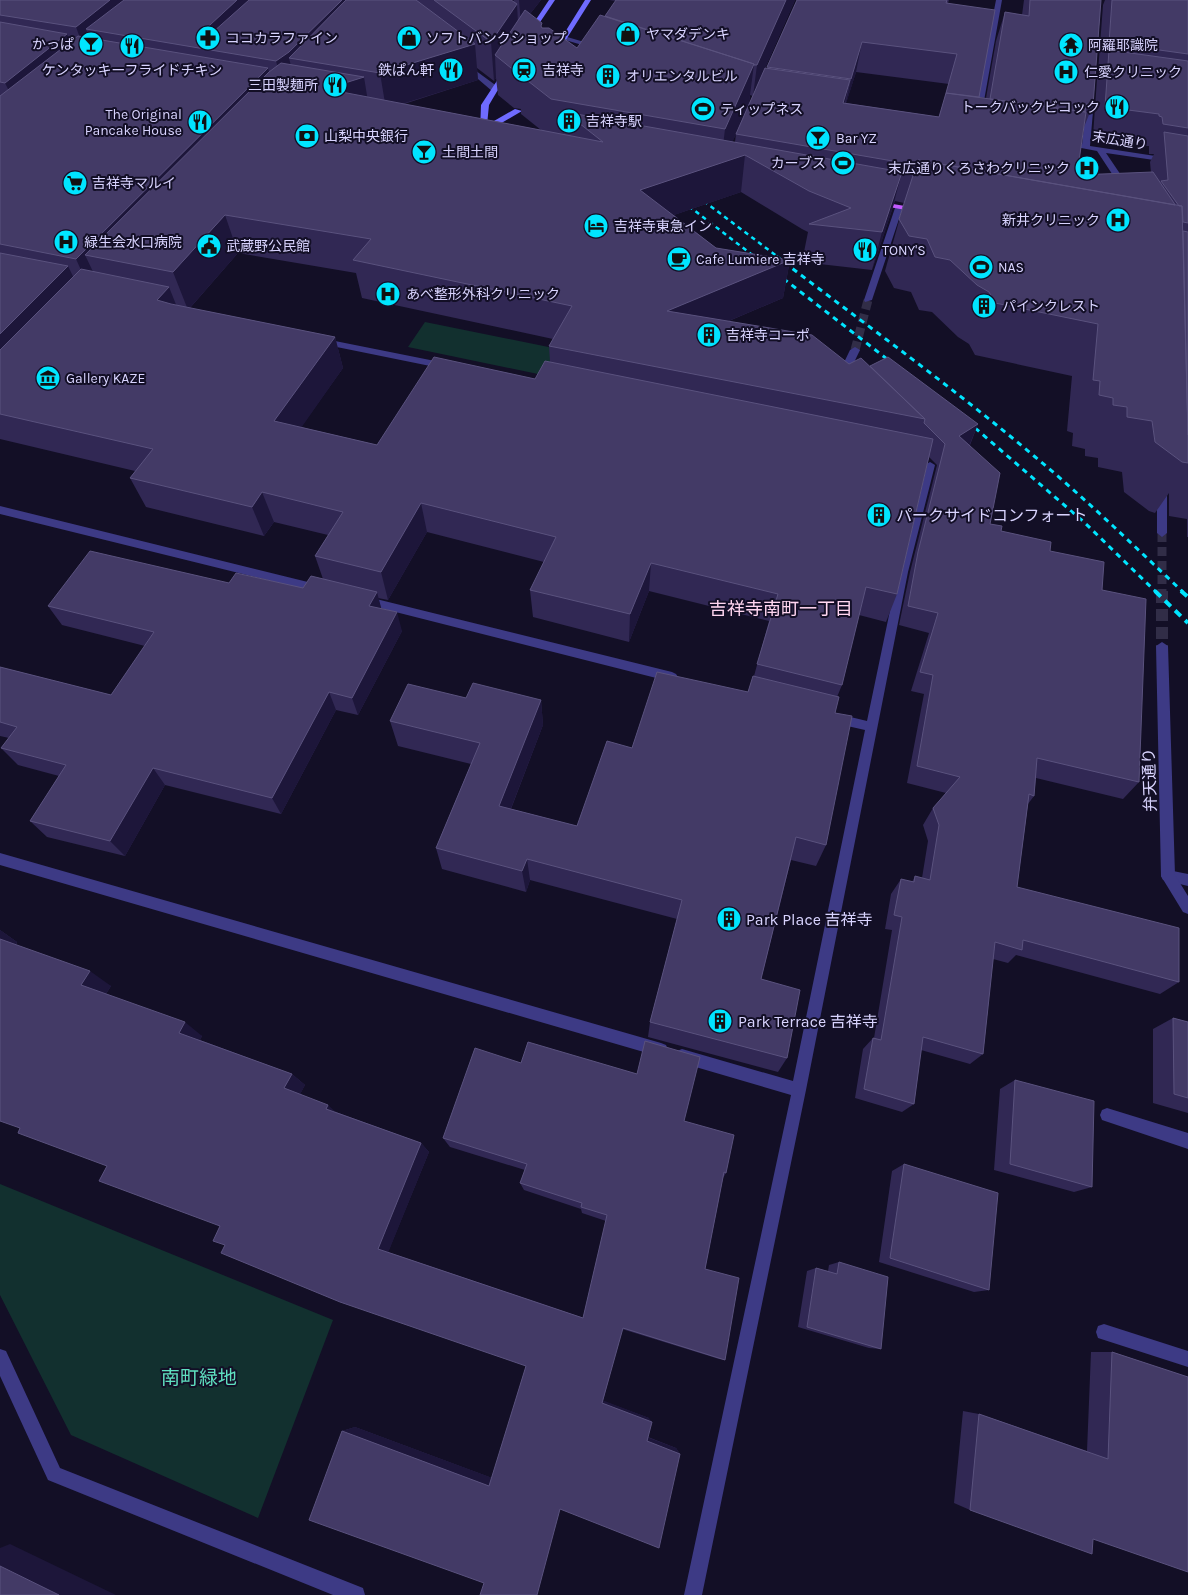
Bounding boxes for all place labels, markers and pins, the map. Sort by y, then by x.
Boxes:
shop icon: ヤマダデンキ [615,21,641,47]
pharmacy icon: ココカラファイン [195,25,221,51]
shop icon: ソフトバンクショップ [396,25,422,51]
place label: ヤマダデンキ [646,26,730,43]
place label: ココカラファイン [226,30,338,47]
place label: ソフトバンクショップ [426,30,567,47]
bar icon: かっぱ [78,31,104,57]
temple icon: 阿羅耶識院 [1058,32,1084,58]
restaurant icon: ケンタッキーフライドチキン [119,33,145,59]
place label: かっぱ [32,36,74,53]
place label: 阿羅耶識院 [1088,37,1158,54]
restaurant icon: 鉄ぱん軒 [438,57,464,83]
station icon: 吉祥寺 [511,57,537,83]
hospital icon: 仁愛クリニック [1053,59,1079,85]
place label: ケンタッキーフライドチキン [42,62,222,79]
place label: 鉄ぱん軒 [378,62,434,79]
place label: 吉祥寺 [542,62,584,79]
building icon: オリエンタルビル [595,63,621,89]
place label: 仁愛クリニック [1084,64,1182,81]
place label: オリエンタルビル [626,68,738,85]
restaurant icon: 三田製麺所 [322,72,348,98]
place label: 三田製麺所 [248,77,318,94]
restaurant icon: トークバックビコック [1104,94,1130,120]
sports icon: ティップネス [690,96,716,122]
place label: トークバックビコック [961,99,1100,116]
place label: ティップネス [720,101,803,118]
place label: The Original Pancake House [85,106,182,139]
building icon: 吉祥寺駅 [556,108,582,134]
restaurant icon: The Original Pancake House [187,109,213,135]
place label: 吉祥寺駅 [586,113,642,130]
bank icon: 山梨中央銀行 [294,123,320,149]
bar icon: Bar YZ [805,125,831,151]
place label: 山梨中央銀行 [324,128,408,145]
place label: Bar YZ [836,130,877,147]
bar icon: 土間土間 [411,139,437,165]
place label: 土間土間 [442,144,498,161]
sports icon: カーブス [830,150,856,176]
place label: カーブス [771,155,826,172]
hospital icon: 末広通りくろさわクリニック [1074,155,1100,181]
place label: 末広通りくろさわクリニック [888,160,1070,177]
supermarket icon: 吉祥寺マルイ [62,170,88,196]
place label: 吉祥寺マルイ [92,175,176,192]
hospital icon: 新井クリニック [1105,207,1131,233]
place label: 新井クリニック [1002,212,1100,229]
hotel icon: 吉祥寺東急イン [583,213,609,239]
place label: 吉祥寺東急イン [614,218,712,235]
hospital icon: 緑生会水口病院 [53,229,79,255]
public building icon: 武蔵野公民館 [196,233,222,259]
place label: 緑生会水口病院 [84,234,182,251]
restaurant icon: TONY'S [852,237,878,263]
place label: 武蔵野公民館 [226,238,310,255]
place label: TONY'S [882,242,926,259]
cafe icon: Cafe Lumiere 吉祥寺 [666,246,692,272]
place label: Cafe Lumiere 吉祥寺 [696,251,825,268]
sports icon: NAS [968,254,994,280]
place label: NAS [998,259,1024,276]
hospital icon: あべ整形外科クリニック [375,281,401,307]
place label: あべ整形外科クリニック [406,286,560,303]
building icon: パインクレスト [971,293,997,319]
place label: パインクレスト [1002,298,1100,315]
building icon: 吉祥寺コーポ [696,322,722,348]
place label: 吉祥寺コーポ [726,327,810,344]
museum icon: Gallery KAZE [35,365,61,391]
place label: Gallery KAZE [66,370,145,387]
building icon: パークサイドコンフォート [866,502,892,528]
place label: パークサイドコンフォート [896,506,1088,525]
building icon: Park Place 吉祥寺 [716,906,742,932]
place label: Park Place 吉祥寺 [746,910,873,929]
building icon: Park Terrace 吉祥寺 [707,1008,733,1034]
place label: Park Terrace 吉祥寺 [738,1012,878,1031]

